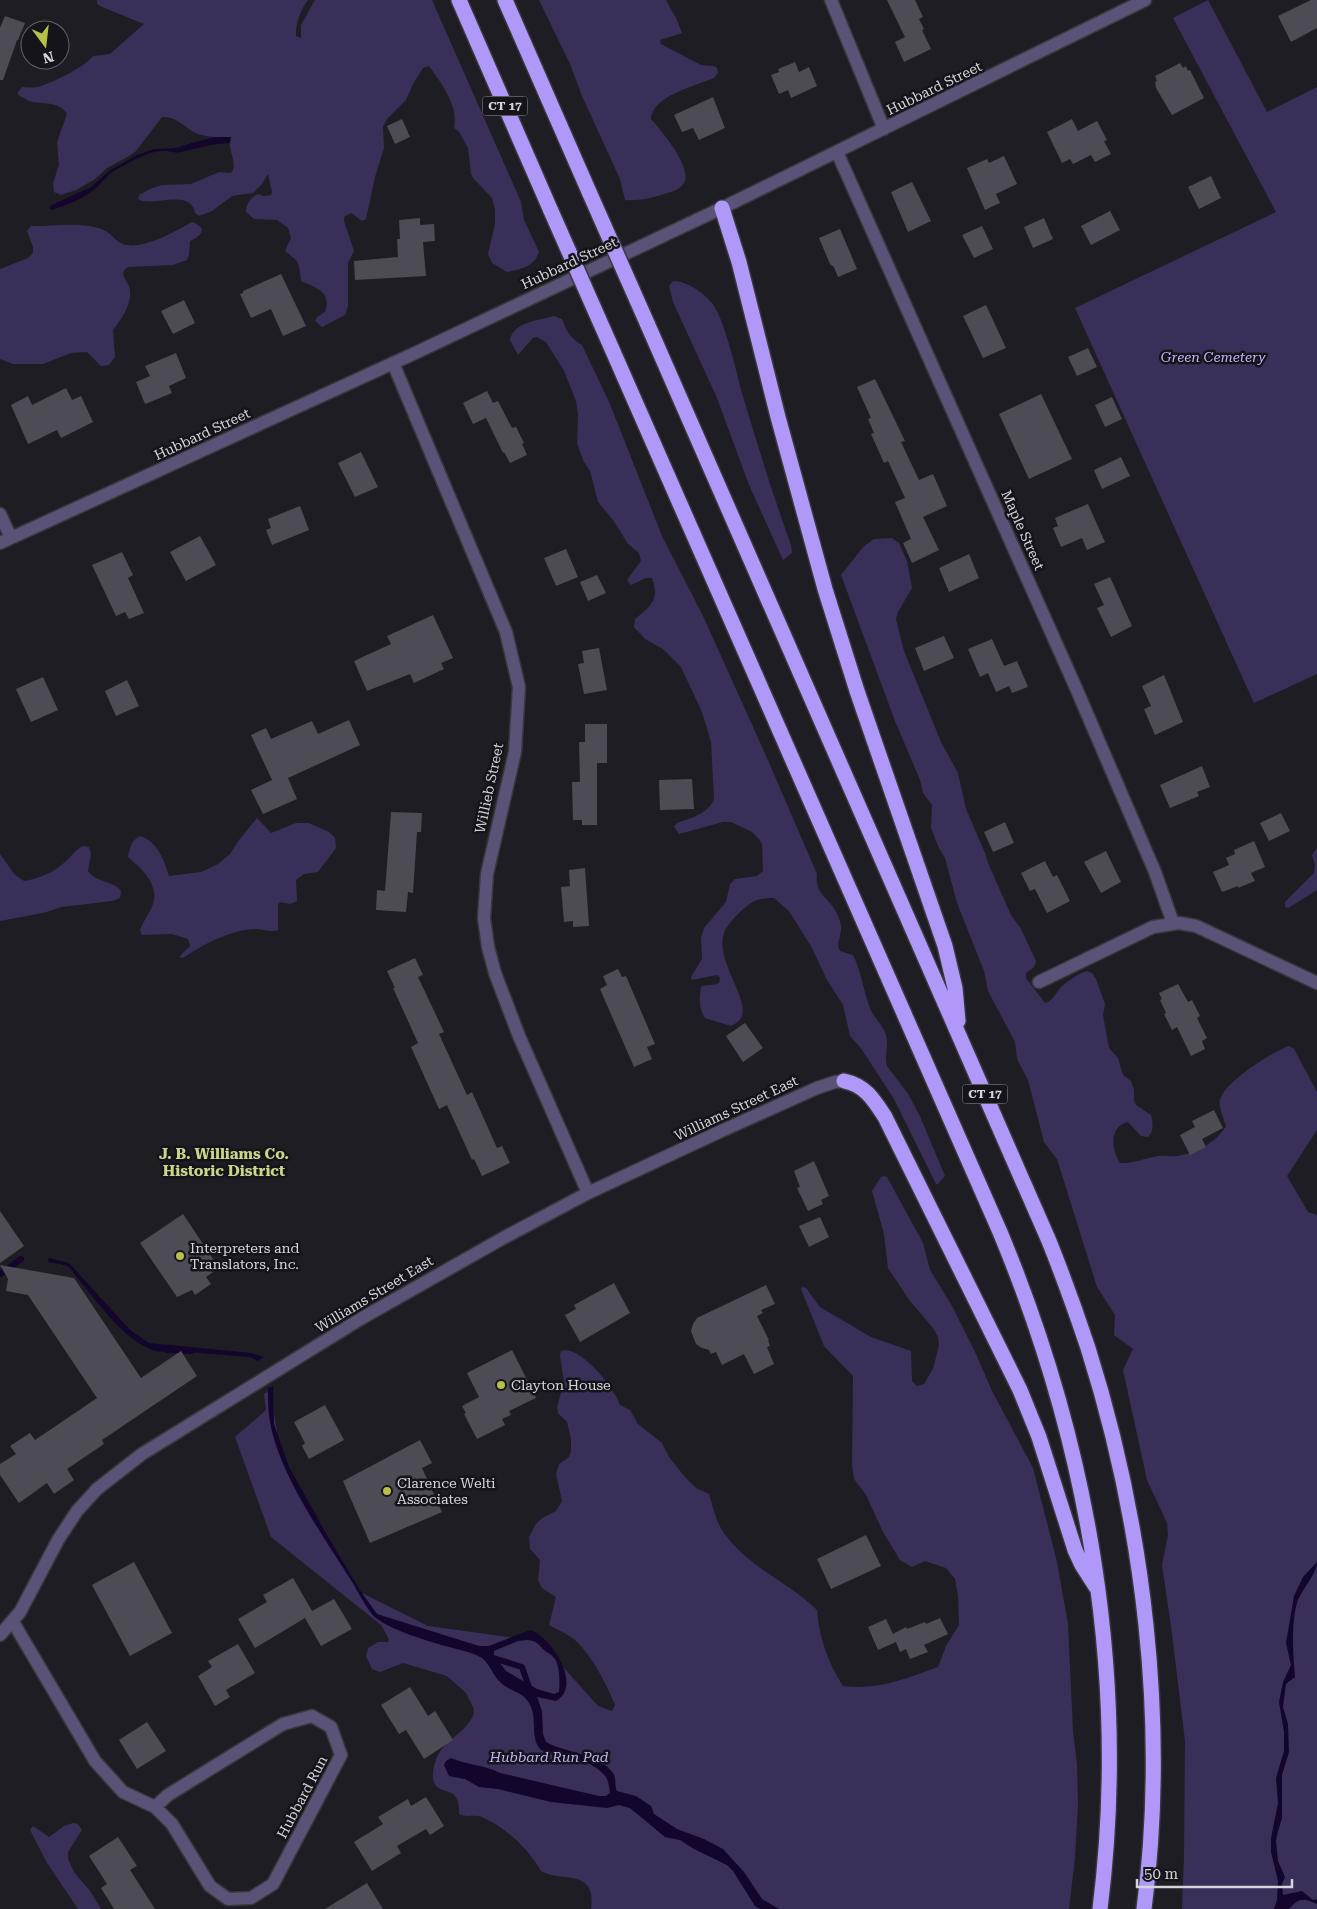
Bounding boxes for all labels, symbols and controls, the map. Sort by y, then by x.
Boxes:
north arrow [20,20,70,70]
text: N [41,48,56,67]
street label: Hubbard Street [884,58,984,118]
road number: CT 17 [482,96,528,115]
street label: Hubbard Street [518,234,620,292]
park label: Green Cemetery [1161,349,1266,365]
street label: Hubbard Street [151,405,253,463]
street label: Maple Street [998,488,1048,572]
street label: Willieb Street [472,741,506,835]
street label: Williams Street East [672,1072,800,1144]
road number: CT 17 [962,1084,1008,1104]
district label: J. B. Williams Co. Historic District [159,1145,289,1180]
place label: Interpreters and Translators, Inc. [190,1240,300,1272]
marker: Interpreters and Translators, Inc. [174,1250,186,1262]
street label: Williams Street East [312,1253,436,1335]
place label: Clayton House [511,1377,611,1393]
marker: Clayton House [495,1379,507,1391]
place label: Clarence Welti Associates [397,1475,496,1507]
marker: Clarence Welti Associates [381,1485,393,1497]
park label: Hubbard Run Pad [489,1749,609,1765]
street label: Hubbard Run [274,1753,330,1841]
scale bar [1137,1856,1292,1888]
text: 50 m [1144,1865,1179,1883]

